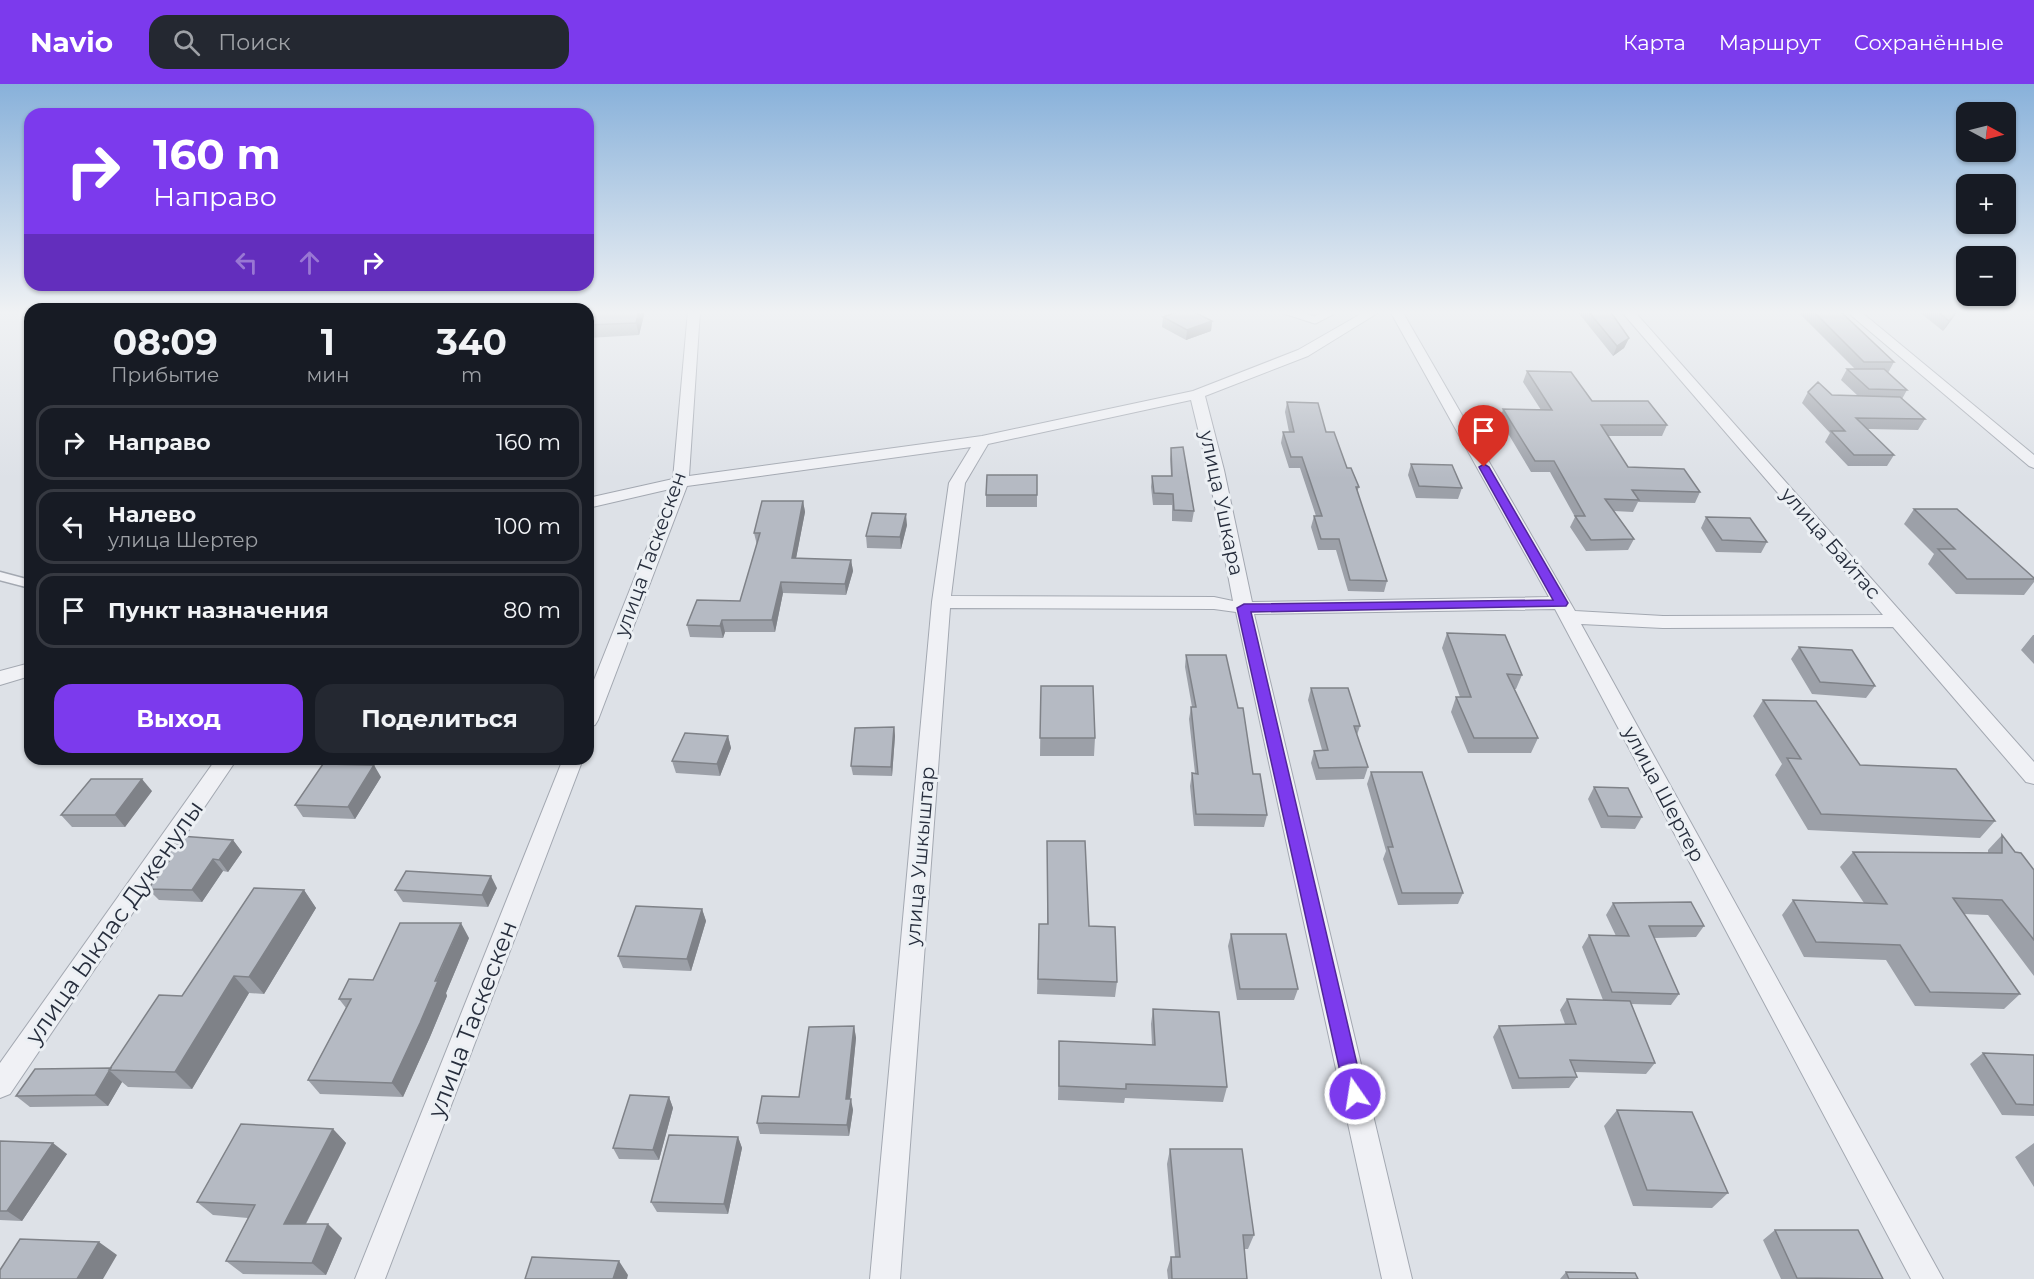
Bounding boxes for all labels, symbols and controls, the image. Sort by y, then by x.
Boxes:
search box [149,15,569,69]
text: Navio [30,25,113,59]
icon: search [170,26,203,59]
text: Поиск [218,29,291,56]
text: Карта [1623,30,1686,55]
text: Маршрут [1719,30,1821,55]
text: Сохранённые [1854,30,2004,55]
north arrow [1956,102,2016,162]
map controls [1956,102,2016,306]
text: 160 m [153,128,281,180]
icon: right [54,132,132,210]
button: + [1956,174,2016,234]
text: Направо [153,180,277,213]
icon: left [230,246,263,279]
icon: ahead [293,246,326,279]
icon: right [356,246,389,279]
button: − [1956,246,2016,306]
text: 08:09 [113,320,218,364]
text: 1 [321,320,335,364]
text: 340 [436,320,507,364]
text: Прибытие [111,363,219,387]
text: мин [306,363,349,387]
text: m [461,363,482,387]
pin [1458,405,1509,467]
icon: arrive [1467,414,1500,447]
icon: right [57,426,90,459]
street label: улица Ушкара [1195,427,1249,578]
text: Направо [108,429,211,456]
text: 160 m [496,429,561,456]
street label: улица Таскескен [609,468,691,641]
street label: улица Байтас [1775,482,1886,604]
text: Налево [108,501,196,528]
icon: left [57,510,90,543]
text: 100 m [495,513,561,540]
text: улица Шертер [108,528,258,552]
icon: arrive [57,594,90,627]
text: Пункт назначения [108,597,329,624]
text: 80 m [503,597,561,624]
button: Выход [54,684,303,753]
button: Поделиться [315,684,564,753]
street label: улица Шертер [1618,721,1710,866]
street label: улица Ушкыштар [900,765,940,948]
street label: улица Ыклас Дукенулы [18,795,209,1050]
street label: улица Таскескен [421,916,523,1122]
position arrow [1323,1062,1387,1126]

